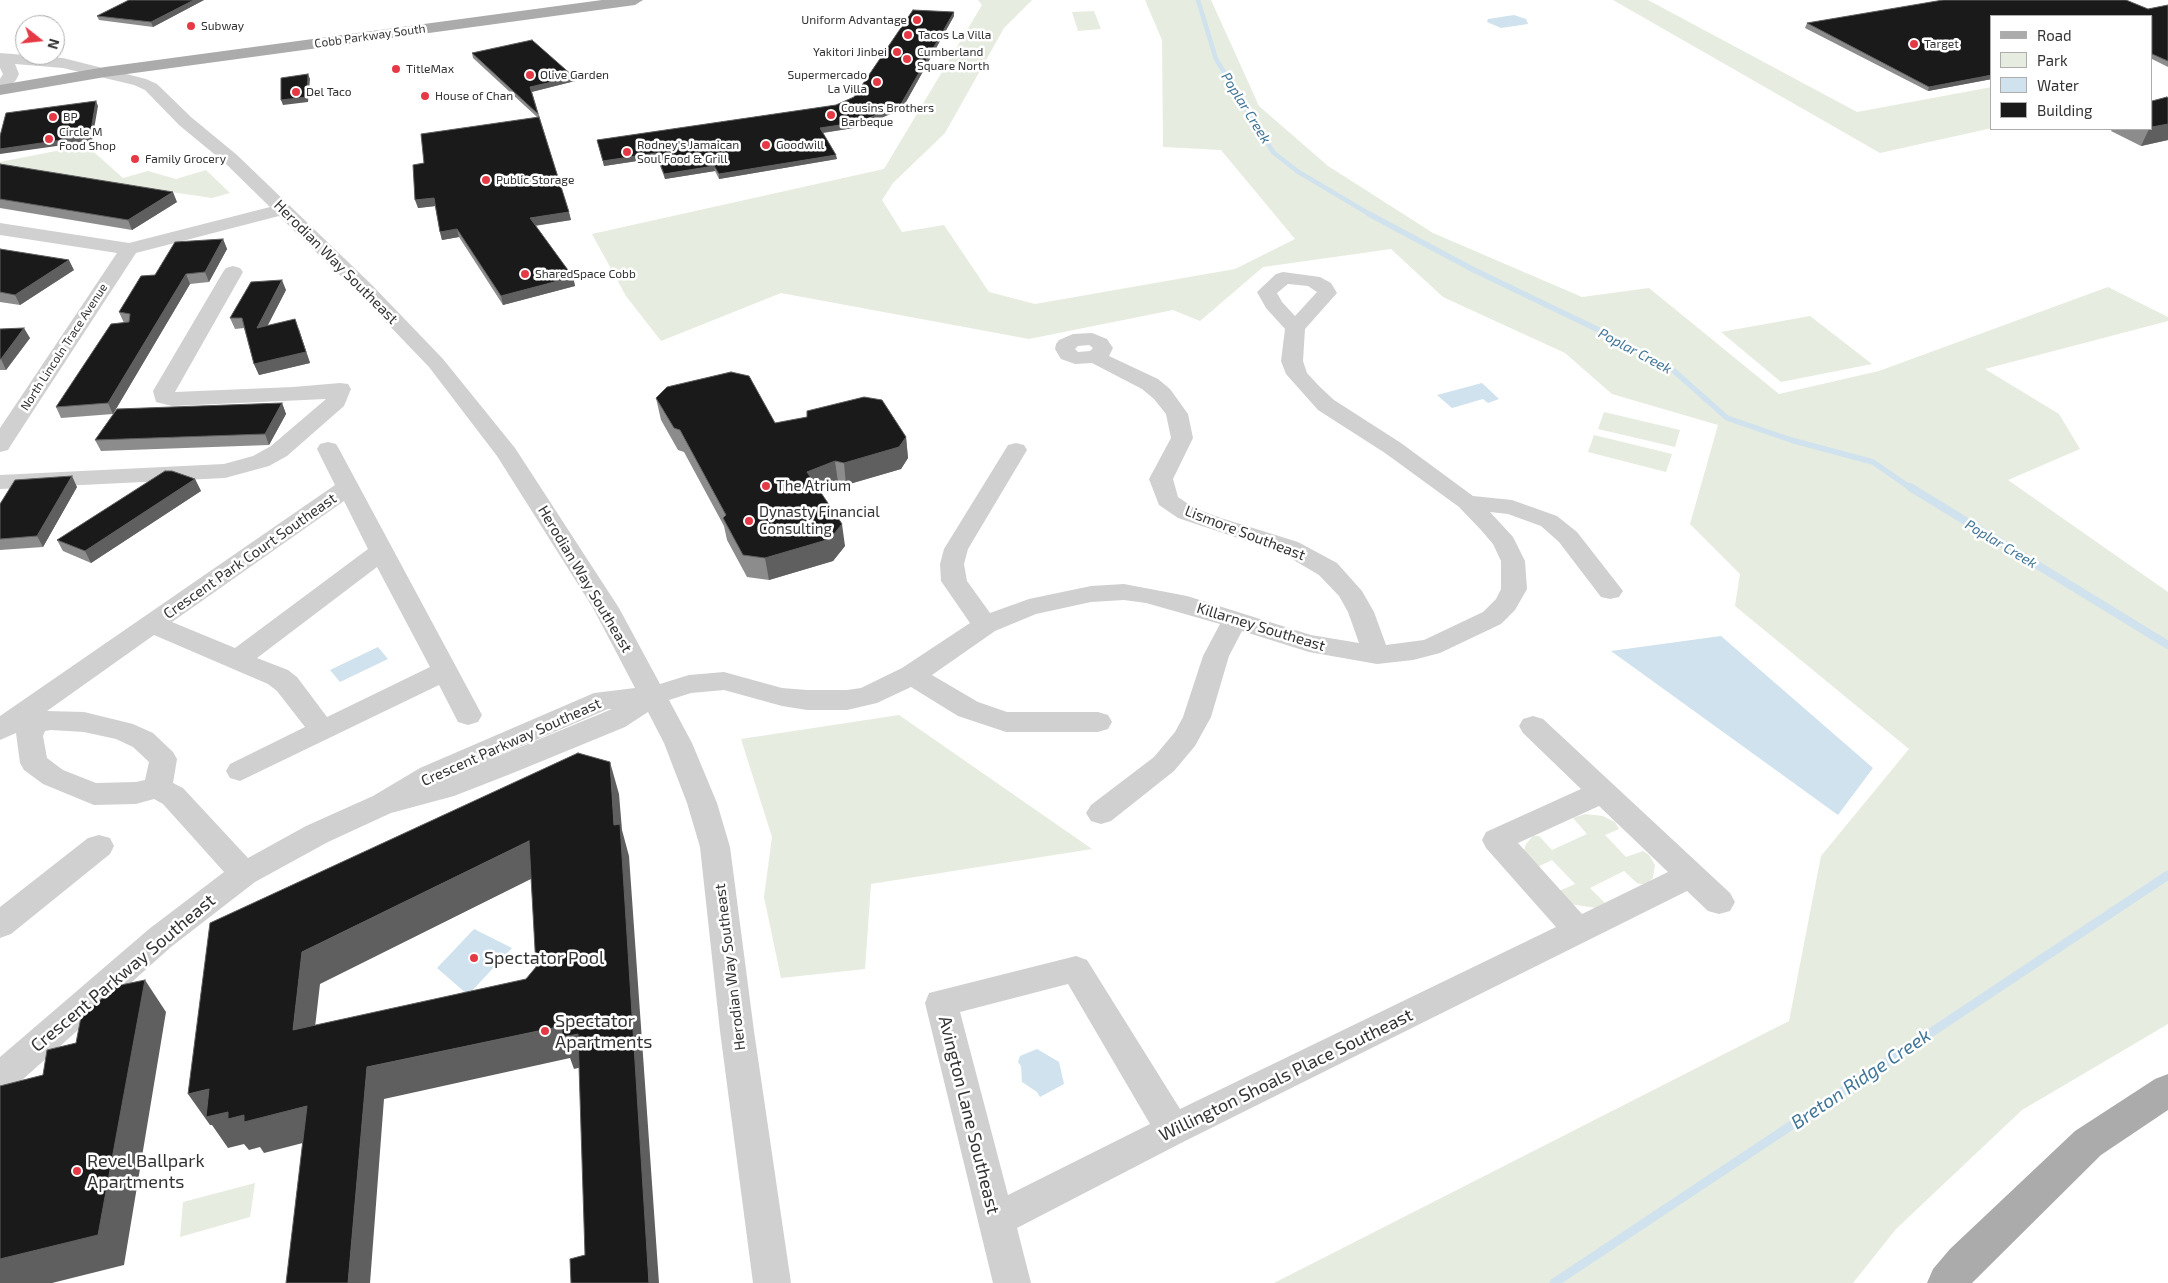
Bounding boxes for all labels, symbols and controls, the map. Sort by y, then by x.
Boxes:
place label: Uniform Advantage [801,13,907,27]
marker: Uniform Advantage [911,14,923,26]
north arrow [15,15,65,65]
legend [1990,15,2153,130]
place label: Subway [201,19,244,33]
marker: Subway [185,20,197,32]
street label: Cobb Parkway South [314,21,426,51]
text: Road [2037,26,2072,44]
place label: Tacos La Villa [918,28,991,42]
marker: Tacos La Villa [902,29,914,41]
text: N [44,37,64,51]
place label: Target [1924,37,1959,51]
marker: Target [1908,38,1920,50]
place label: Yakitori Jinbei [813,45,887,59]
place label: Cumberland Square North [917,45,989,73]
marker: Yakitori Jinbei [891,46,903,58]
text: Park [2037,51,2068,69]
marker: Cumberland Square North [901,53,913,65]
place label: TitleMax [406,62,454,76]
marker: TitleMax [390,63,402,75]
place label: Olive Garden [540,68,609,82]
place label: Supermercado La Villa [787,68,867,96]
marker: Olive Garden [524,69,536,81]
water label: Poplar Creek [1217,69,1275,147]
marker: Supermercado La Villa [871,76,883,88]
text: Water [2037,76,2079,94]
place label: Del Taco [306,85,352,99]
marker: Del Taco [290,86,302,98]
place label: House of Chan [435,89,513,103]
marker: House of Chan [419,90,431,102]
place label: Cousins Brothers Barbeque [841,101,934,129]
text: Building [2037,101,2092,119]
marker: Cousins Brothers Barbeque [825,109,837,121]
place label: BP [63,110,78,124]
marker: BP [47,111,59,123]
place label: Circle M Food Shop [59,125,116,153]
marker: Circle M Food Shop [43,133,55,145]
place label: Rodney's Jamaican Soul Food & Grill [637,138,739,166]
place label: Goodwill [776,138,824,152]
marker: Goodwill [760,139,772,151]
marker: Rodney's Jamaican Soul Food & Grill [621,146,633,158]
place label: Family Grocery [145,152,226,166]
marker: Family Grocery [129,153,141,165]
place label: Public Storage [496,173,574,187]
marker: Public Storage [480,174,492,186]
street label: Herodian Way Southeast [270,196,402,328]
place label: SharedSpace Cobb [535,267,636,281]
marker: SharedSpace Cobb [519,268,531,280]
street label: North Lincoln Trace Avenue [17,281,111,413]
water label: Poplar Creek [1595,325,1675,377]
place label: The Atrium [776,477,851,495]
marker: The Atrium [760,480,772,492]
street label: Crescent Park Court Southeast [160,489,340,623]
street label: Herodian Way Southeast [534,502,636,656]
street label: Lismore Southeast [1182,502,1308,564]
place label: Dynasty Financial Consulting [759,503,880,538]
marker: Dynasty Financial Consulting [743,515,755,527]
water label: Poplar Creek [1962,516,2040,572]
street label: Killarney Southeast [1195,599,1327,655]
street label: Crescent Parkway Southeast [418,694,604,790]
street label: Herodian Way Southeast [711,882,749,1052]
street label: Crescent Parkway Southeast [26,889,220,1057]
place label: Spectator Pool [484,947,604,969]
marker: Spectator Pool [468,952,480,964]
street label: Willington Shoals Place Southeast [1156,1004,1416,1146]
place label: Spectator Apartments [555,1010,652,1052]
street label: Avington Lane Southeast [934,1014,1004,1216]
water label: Breton Ridge Creek [1787,1024,1935,1134]
marker: Spectator Apartments [539,1025,551,1037]
place label: Revel Ballpark Apartments [87,1150,205,1192]
marker: Revel Ballpark Apartments [71,1165,83,1177]

